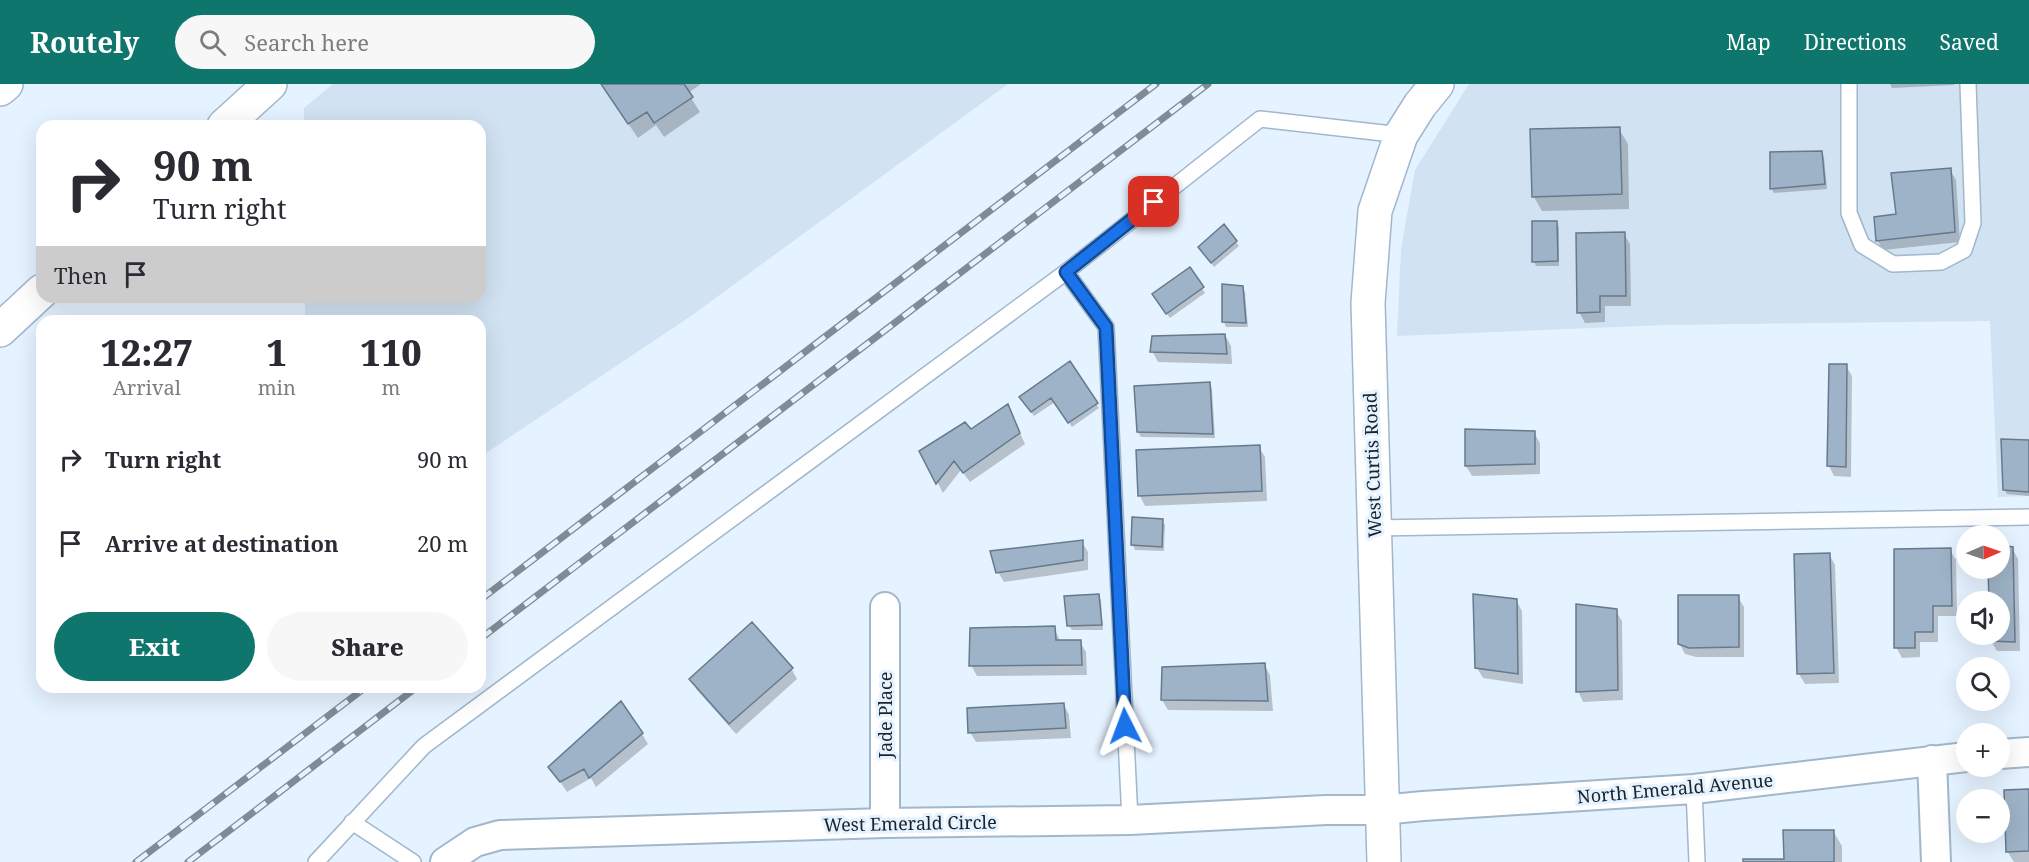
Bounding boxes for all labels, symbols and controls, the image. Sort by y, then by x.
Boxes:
search box [175,15,595,69]
text: Routely [30,23,139,61]
icon: search [196,26,229,59]
text: Search here [244,27,369,57]
text: Map [1726,28,1771,56]
text: Directions [1804,28,1906,56]
text: Saved [1939,28,1999,56]
text: 90 m [153,136,253,193]
icon: right [54,144,132,222]
pin [1128,176,1179,227]
icon: arrive [1137,185,1170,218]
text: Turn right [153,190,286,227]
icon: arrive [119,258,152,291]
text: Then [54,260,107,290]
text: 12:27 [100,328,193,377]
text: 1 [267,328,287,377]
text: 110 [360,328,422,377]
text: Arrival [113,374,181,401]
text: min [258,374,296,401]
text: m [382,374,400,401]
street label: West Curtis Road [1357,392,1387,538]
icon: right [54,443,87,476]
text: Turn right [105,444,221,474]
text: 90 m [417,444,468,474]
north arrow [1956,525,2010,579]
map controls [1956,525,2010,843]
icon: arrive [54,527,87,560]
text: Arrive at destination [105,528,339,558]
text: 20 m [417,528,468,558]
button: sound [1956,591,2010,645]
button: Exit [54,612,255,681]
button: Share [267,612,468,681]
button: search [1956,657,2010,711]
street label: Jade Place [873,672,897,760]
position arrow [1093,694,1157,758]
button: + [1956,723,2010,777]
street label: North Emerald Avenue [1576,767,1774,809]
button: − [1956,789,2010,843]
street label: West Emerald Circle [823,809,997,837]

